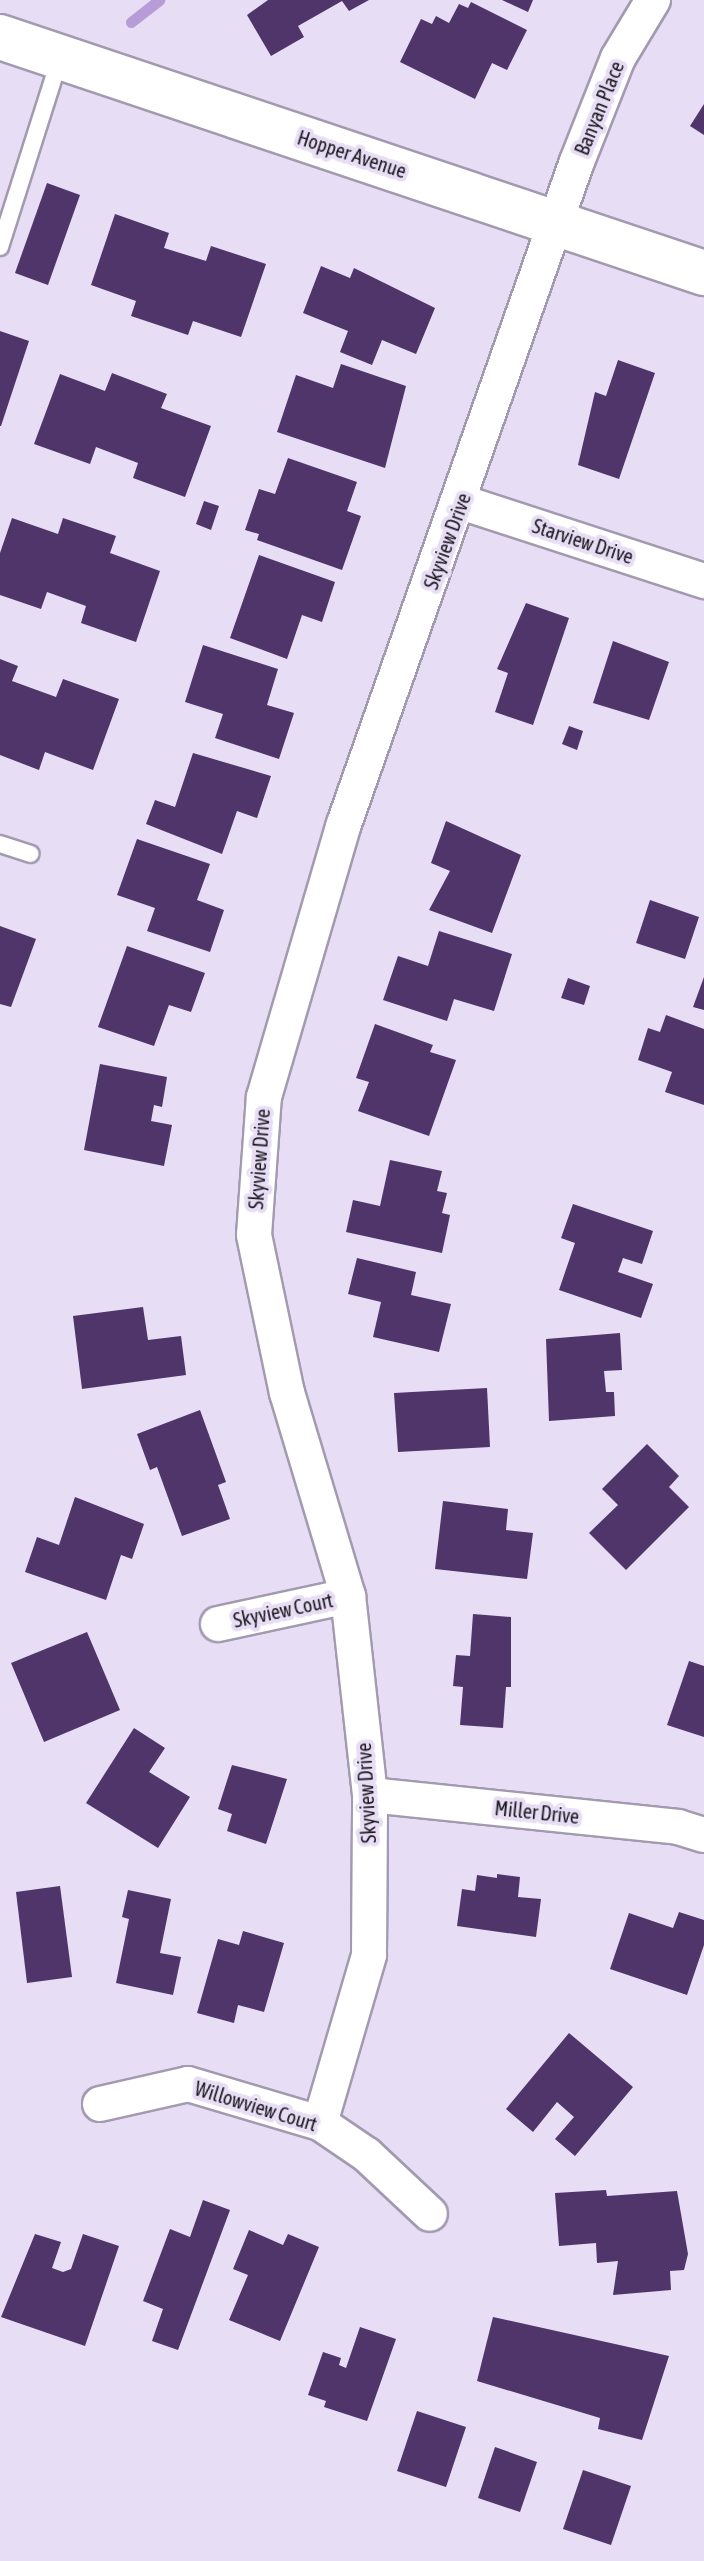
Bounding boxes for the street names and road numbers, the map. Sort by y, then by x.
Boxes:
street label: Banyan Place [569,58,629,158]
street label: Hopper Avenue [295,125,409,183]
street label: Skyview Drive [419,490,475,592]
street label: Starview Drive [530,513,636,569]
street label: Skyview Drive [244,1108,274,1210]
street label: Skyview Court [231,1588,335,1632]
street label: Skyview Drive [351,1742,381,1844]
street label: Miller Drive [494,1796,580,1828]
street label: Willowview Court [192,2076,320,2136]

